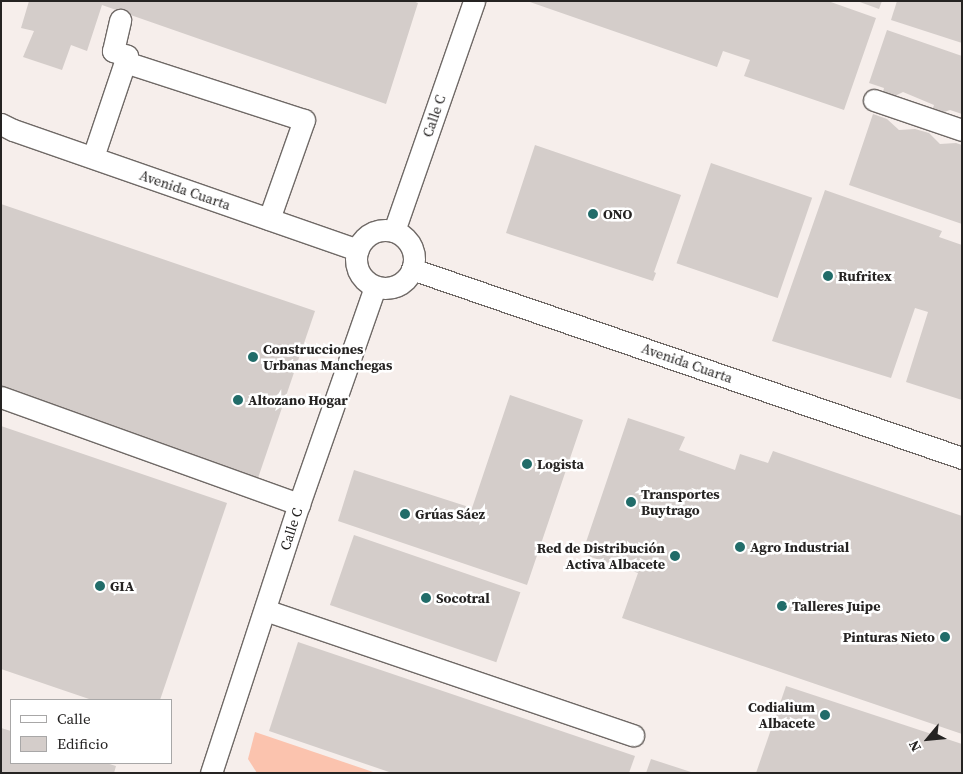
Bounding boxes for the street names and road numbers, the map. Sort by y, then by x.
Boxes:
street label: Calle C [419,93,449,139]
street label: Avenida Cuarta [137,167,233,213]
street label: Avenida Cuarta [639,340,735,386]
street label: Calle C [276,506,306,552]

